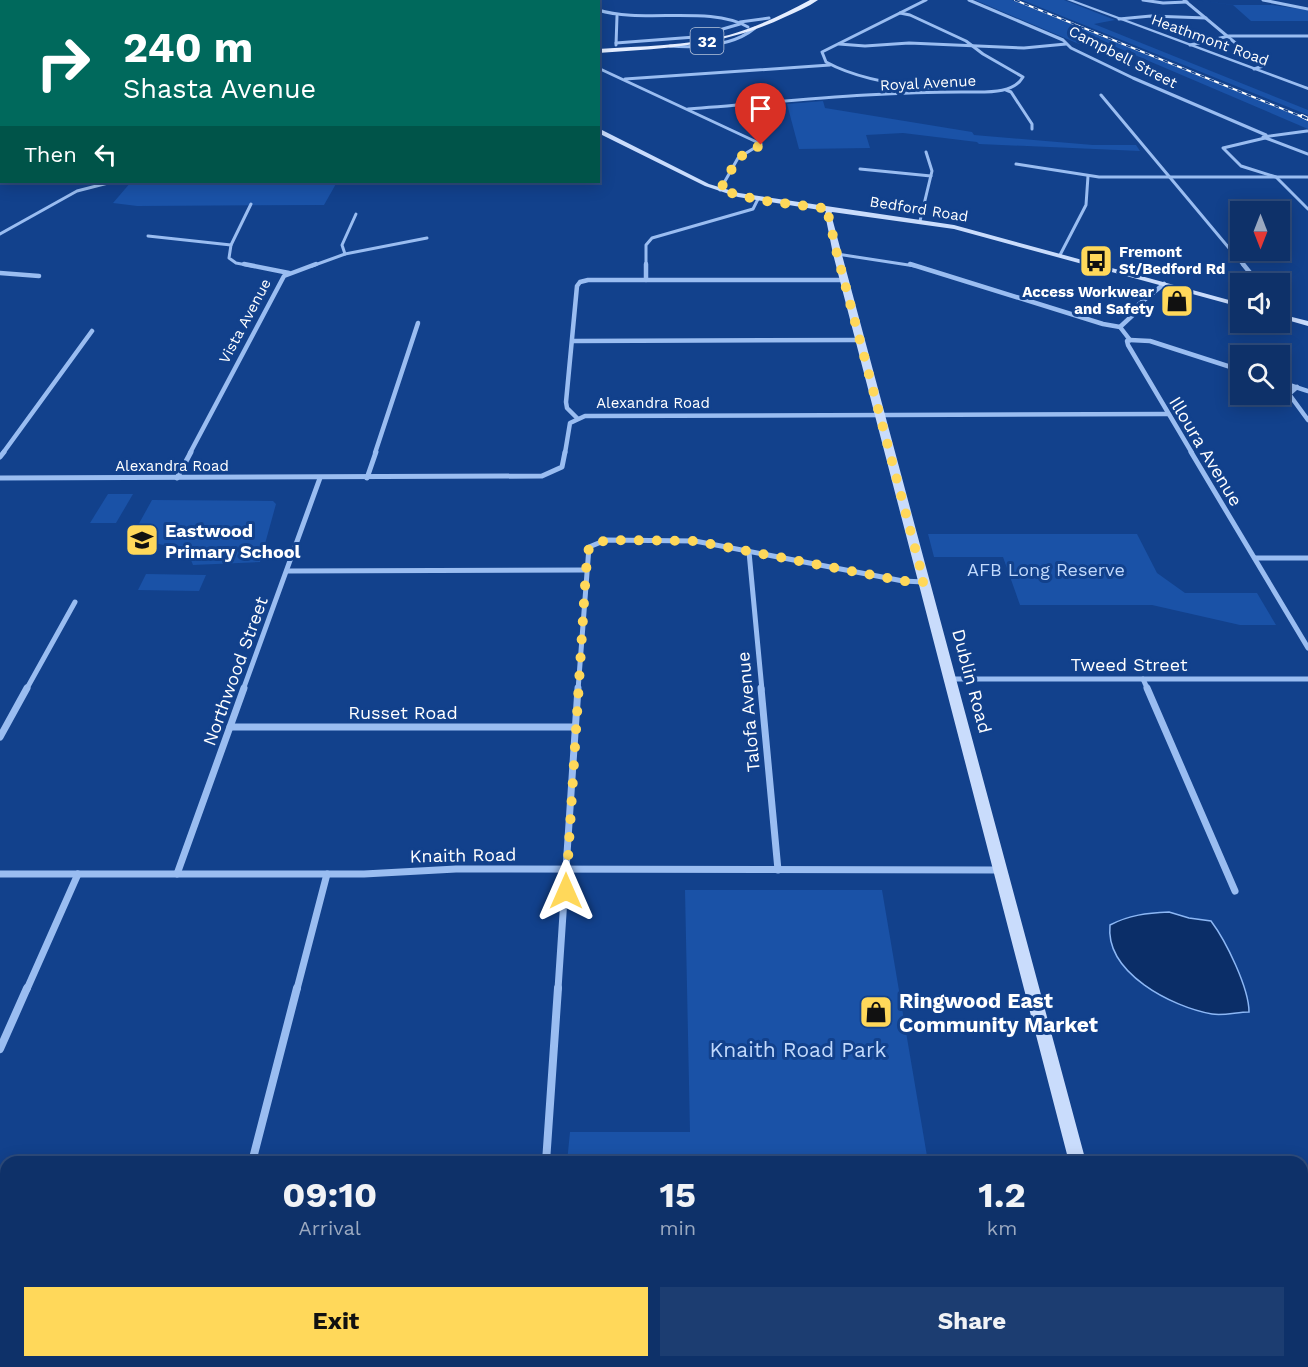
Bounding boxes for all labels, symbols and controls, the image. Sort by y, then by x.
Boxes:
street label: Heathmont Road [1149,10,1271,70]
street label: Campbell Street [1066,22,1181,92]
text: 240 m [123,23,253,72]
icon: right [24,24,102,102]
road number: 32 [690,28,724,54]
street label: Royal Avenue [880,71,976,95]
text: Shasta Avenue [123,73,316,105]
pin [735,83,786,145]
icon: arrive [744,92,777,125]
icon: left [89,138,122,171]
text: Then [24,142,77,167]
street label: Bedford Road [868,192,970,226]
north arrow [1230,201,1290,261]
map controls [1230,201,1290,405]
bus stop icon: Fremont St/Bedford Rd [1078,243,1114,279]
place label: Fremont St/Bedford Rd [1119,243,1226,278]
button: sound [1230,273,1290,333]
street label: Vista Avenue [215,275,275,367]
place label: Access Workwear and Safety [1022,283,1155,318]
shop icon: Access Workwear and Safety [1159,283,1195,319]
button: search [1230,345,1290,405]
street label: Illoura Avenue [1165,392,1247,510]
street label: Alexandra Road [596,394,710,412]
street label: Alexandra Road [115,457,229,475]
place label: Eastwood Primary School [165,520,301,562]
school or university icon: Eastwood Primary School [124,522,160,558]
park label: AFB Long Reserve [967,559,1125,580]
street label: Northwood Street [198,593,272,748]
street label: Dublin Road [948,627,996,735]
street label: Talofa Avenue [732,651,764,773]
street label: Tweed Street [1071,654,1188,675]
street label: Russet Road [348,702,458,723]
street label: Knaith Road [409,844,517,866]
position arrow [534,859,598,923]
place label: Ringwood East Community Market [899,988,1098,1037]
shop icon: Ringwood East Community Market [858,994,894,1030]
park label: Knaith Road Park [710,1037,886,1062]
text: 09:10 [282,1174,377,1216]
text: 15 [660,1174,696,1216]
text: 1.2 [978,1174,1026,1216]
text: Arrival [298,1216,361,1240]
text: min [659,1216,696,1240]
text: km [987,1216,1017,1240]
button: Exit [24,1287,648,1356]
button: Share [660,1287,1284,1356]

